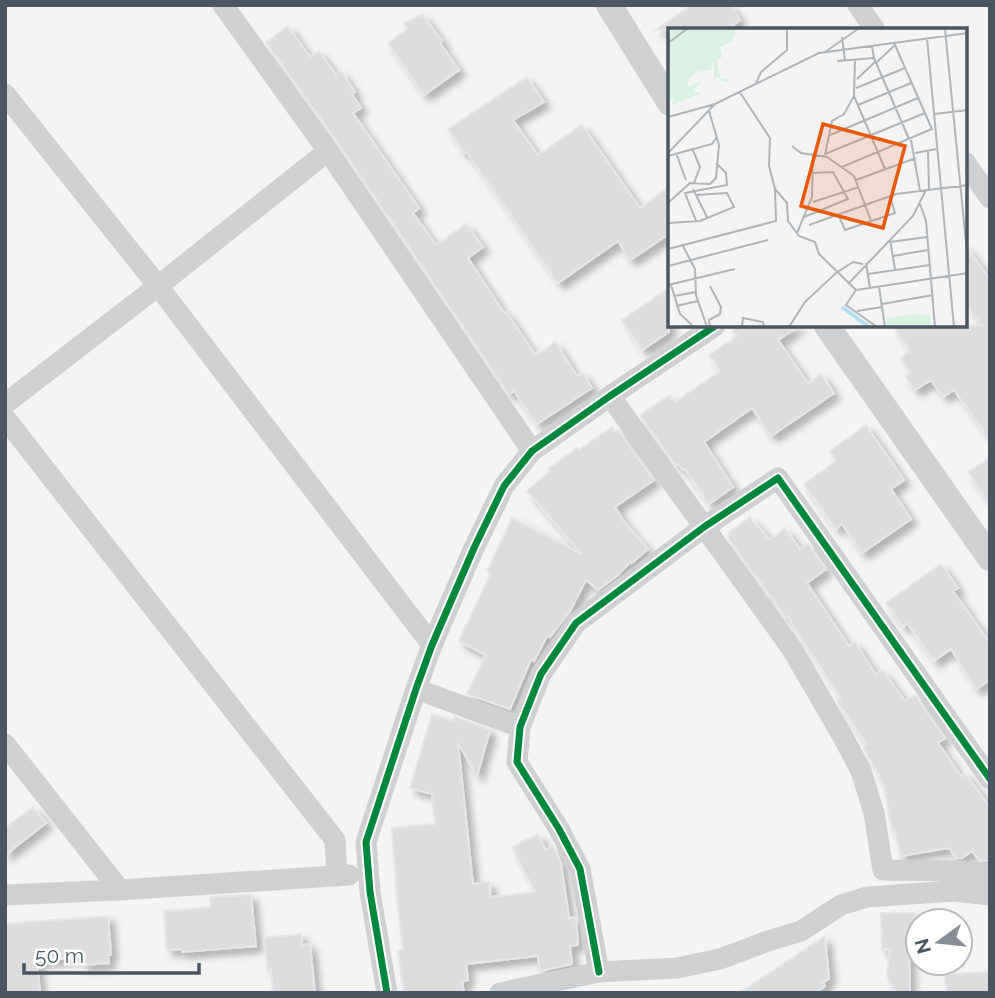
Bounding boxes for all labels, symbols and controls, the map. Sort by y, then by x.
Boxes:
inset map [668,28,967,327]
north arrow [904,907,974,977]
scale bar [24,932,200,976]
text: N [910,937,935,956]
text: 50 m [35,943,84,968]

